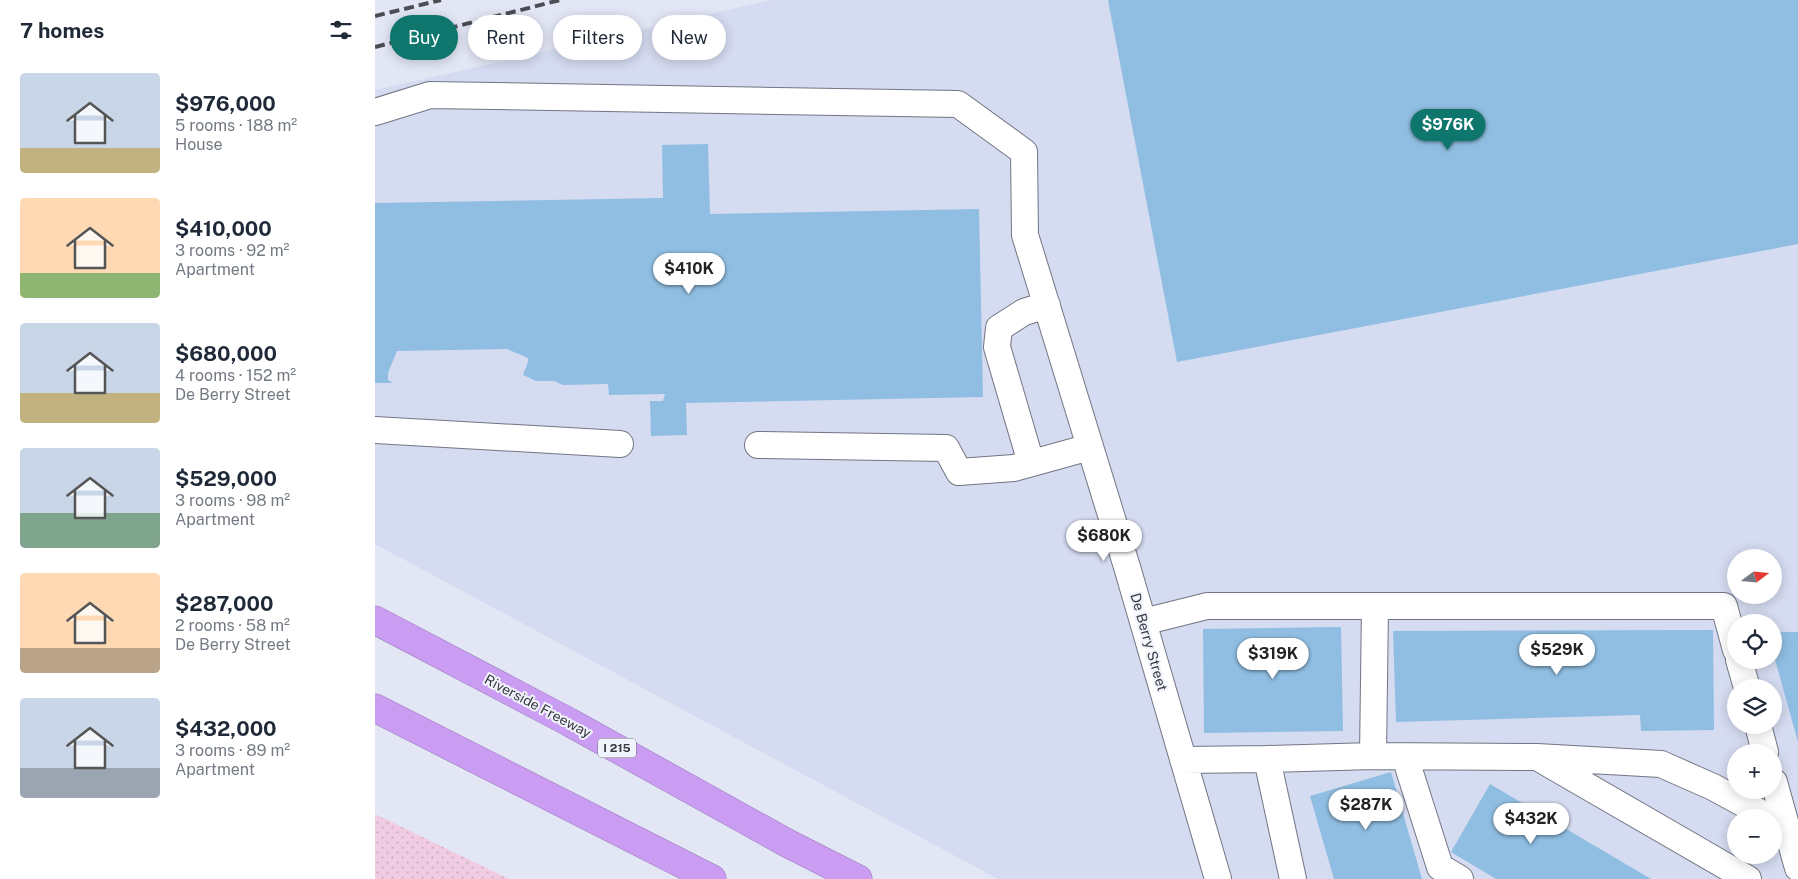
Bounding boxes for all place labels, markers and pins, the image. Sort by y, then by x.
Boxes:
pin: $976K [1413,108,1483,151]
pin: $410K [654,252,724,295]
pin: $680K [1069,520,1139,562]
pin: $529K [1522,634,1592,676]
pin: $319K [1238,638,1308,680]
pin: $287K [1331,788,1401,831]
pin: $432K [1496,802,1566,845]

